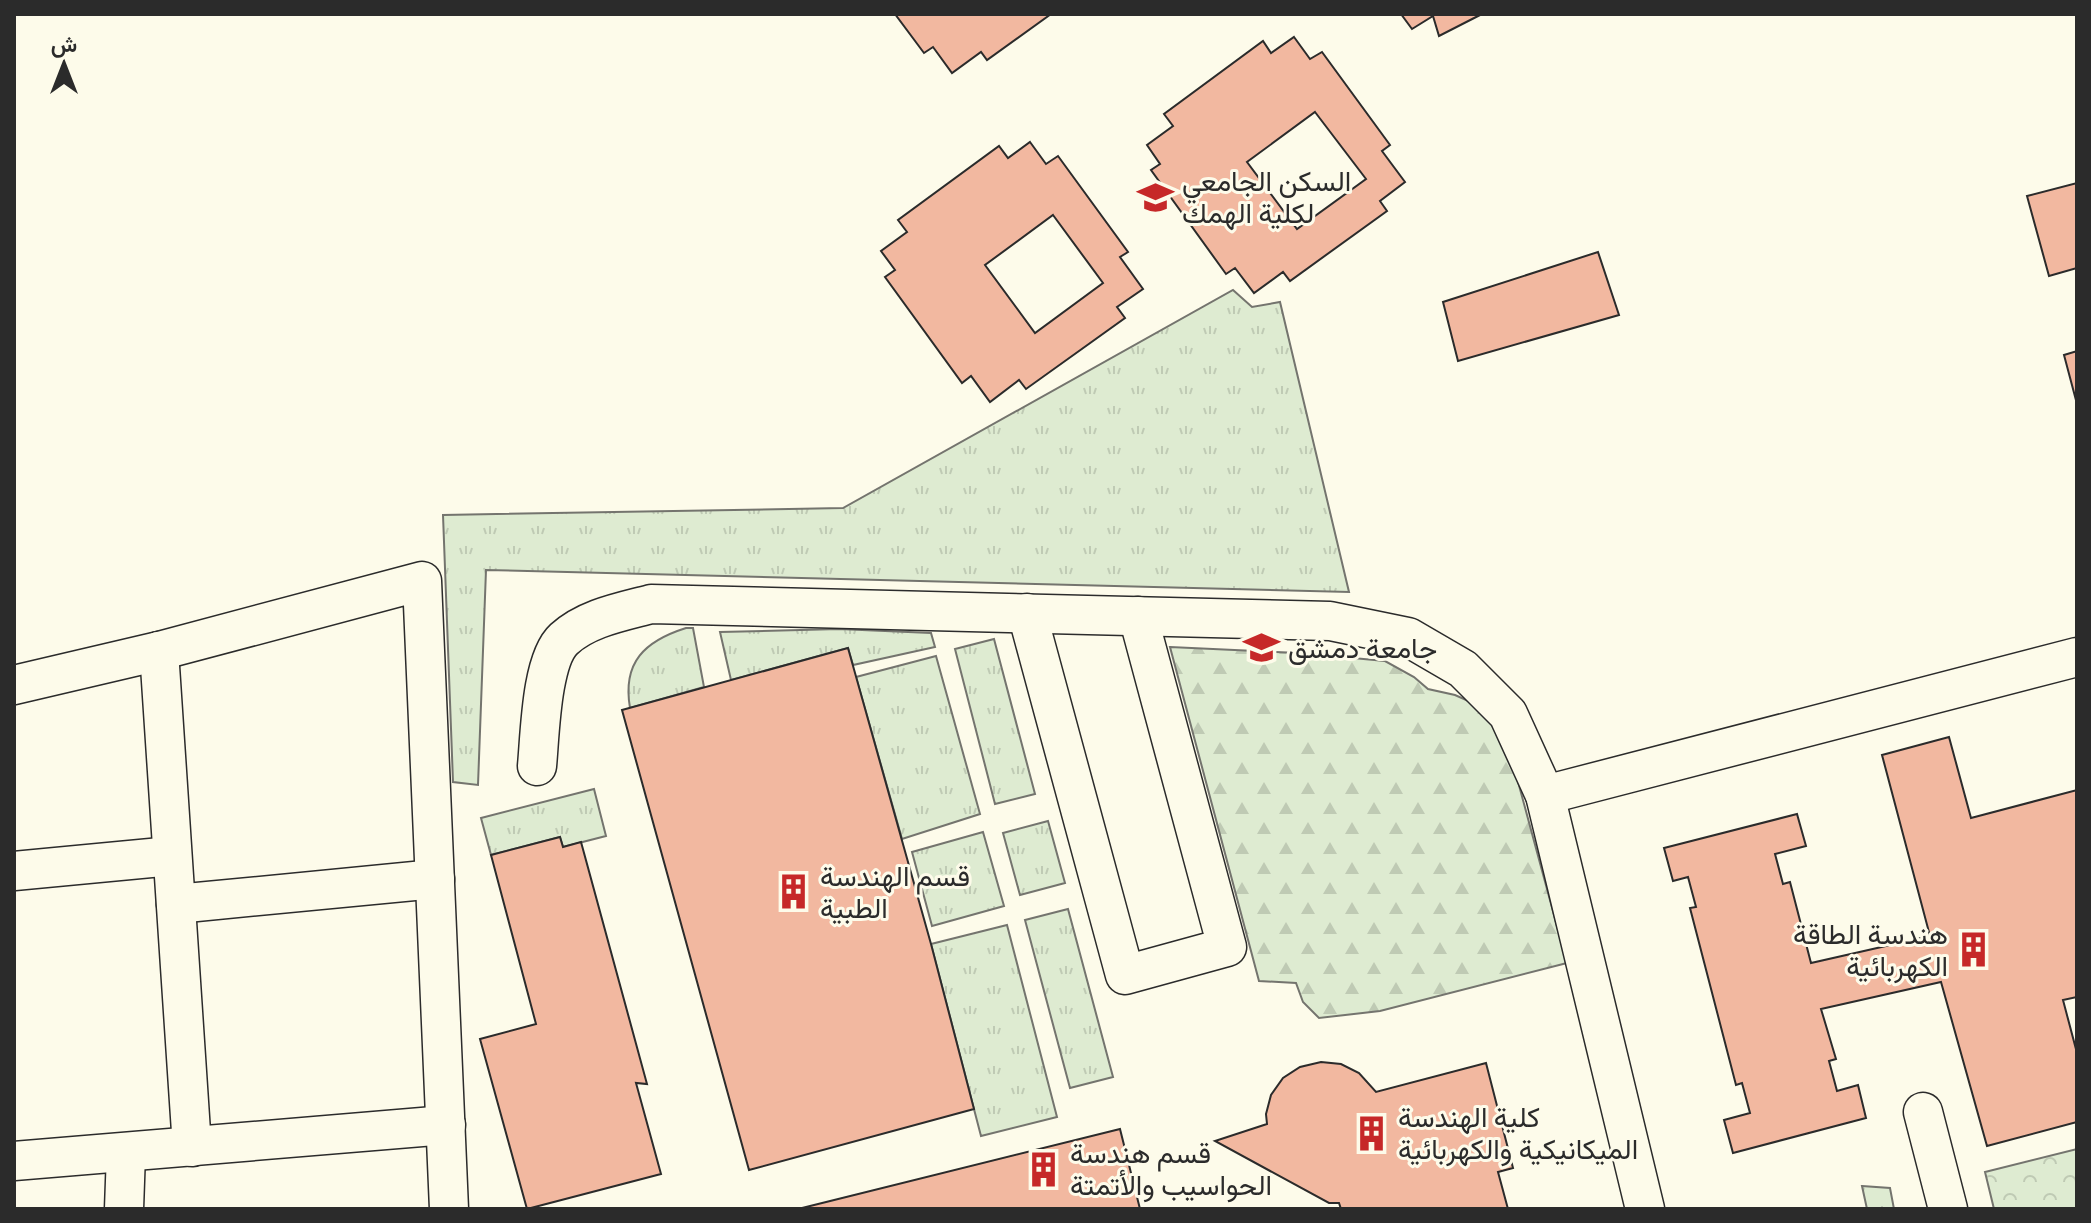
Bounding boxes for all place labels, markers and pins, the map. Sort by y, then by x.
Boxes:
place label: السكن الجامعي لكلية الهمك [1182,165,1351,231]
school or university icon: السكن الجامعي لكلية الهمك [1137,178,1175,216]
school or university icon: جامعة دمشق [1243,629,1281,667]
place label: جامعة دمشق [1288,632,1437,665]
place label: قسم الهندسة الطبية [820,860,970,925]
building icon: قسم الهندسة الطبية [775,873,813,911]
place label: هندسة الطاقة الكهربائية [1793,918,1948,984]
building icon: هندسة الطاقة الكهربائية [1955,931,1993,969]
place label: كلية الهندسة الميكانيكية والكهربائية [1398,1101,1638,1167]
building icon: كلية الهندسة الميكانيكية والكهربائية [1353,1114,1391,1152]
place label: قسم هندسة الحواسيب والأتمتة [1070,1137,1272,1203]
building icon: قسم هندسة الحواسيب والأتمتة [1025,1150,1063,1188]

